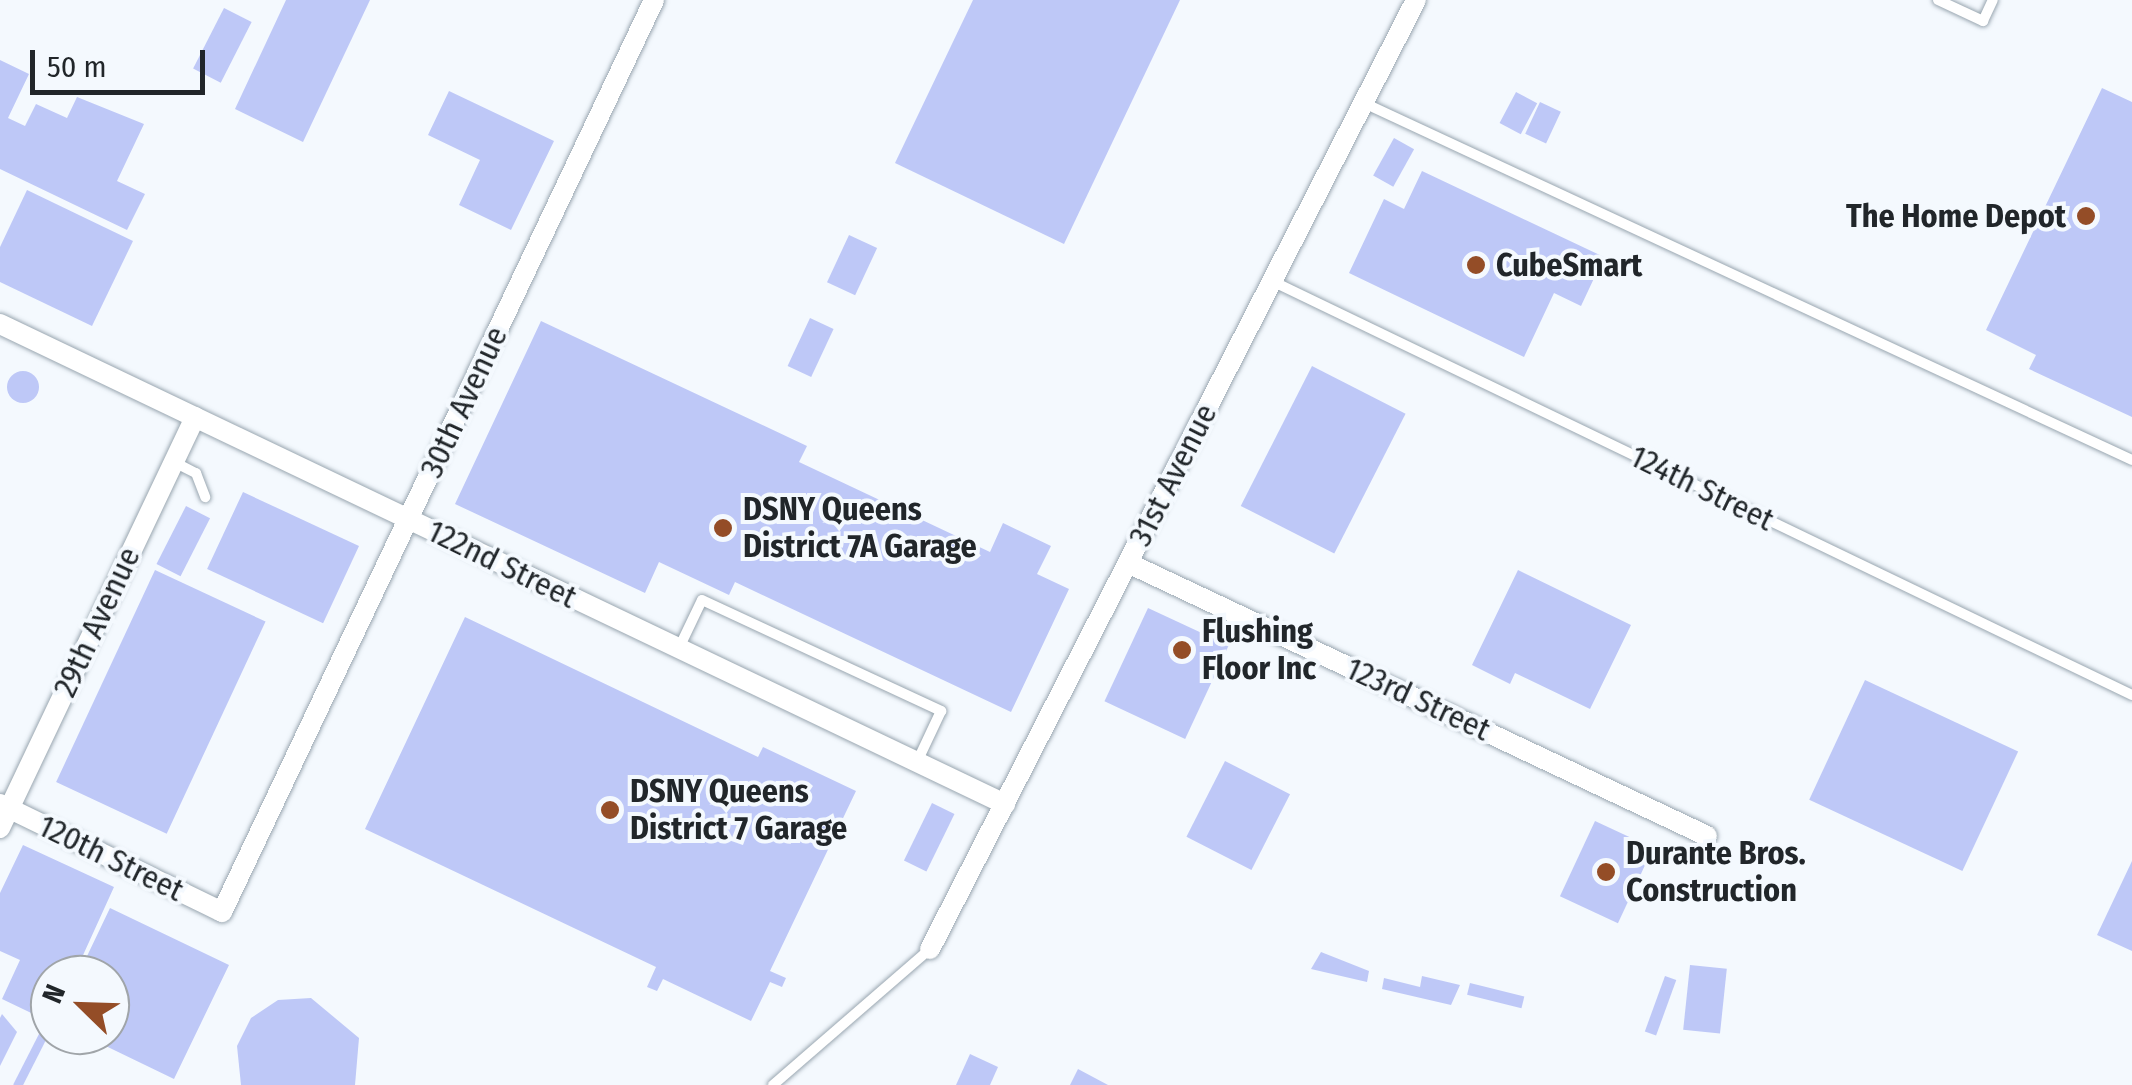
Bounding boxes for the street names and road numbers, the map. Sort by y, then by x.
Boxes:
street label: 30th Avenue [412,320,516,484]
street label: 31st Avenue [1121,398,1225,552]
street label: 124th Street [1624,437,1780,539]
street label: 122nd Street [421,511,583,617]
street label: 29th Avenue [46,541,148,703]
street label: 123rd Street [1340,649,1496,749]
street label: 120th Street [32,806,190,910]

